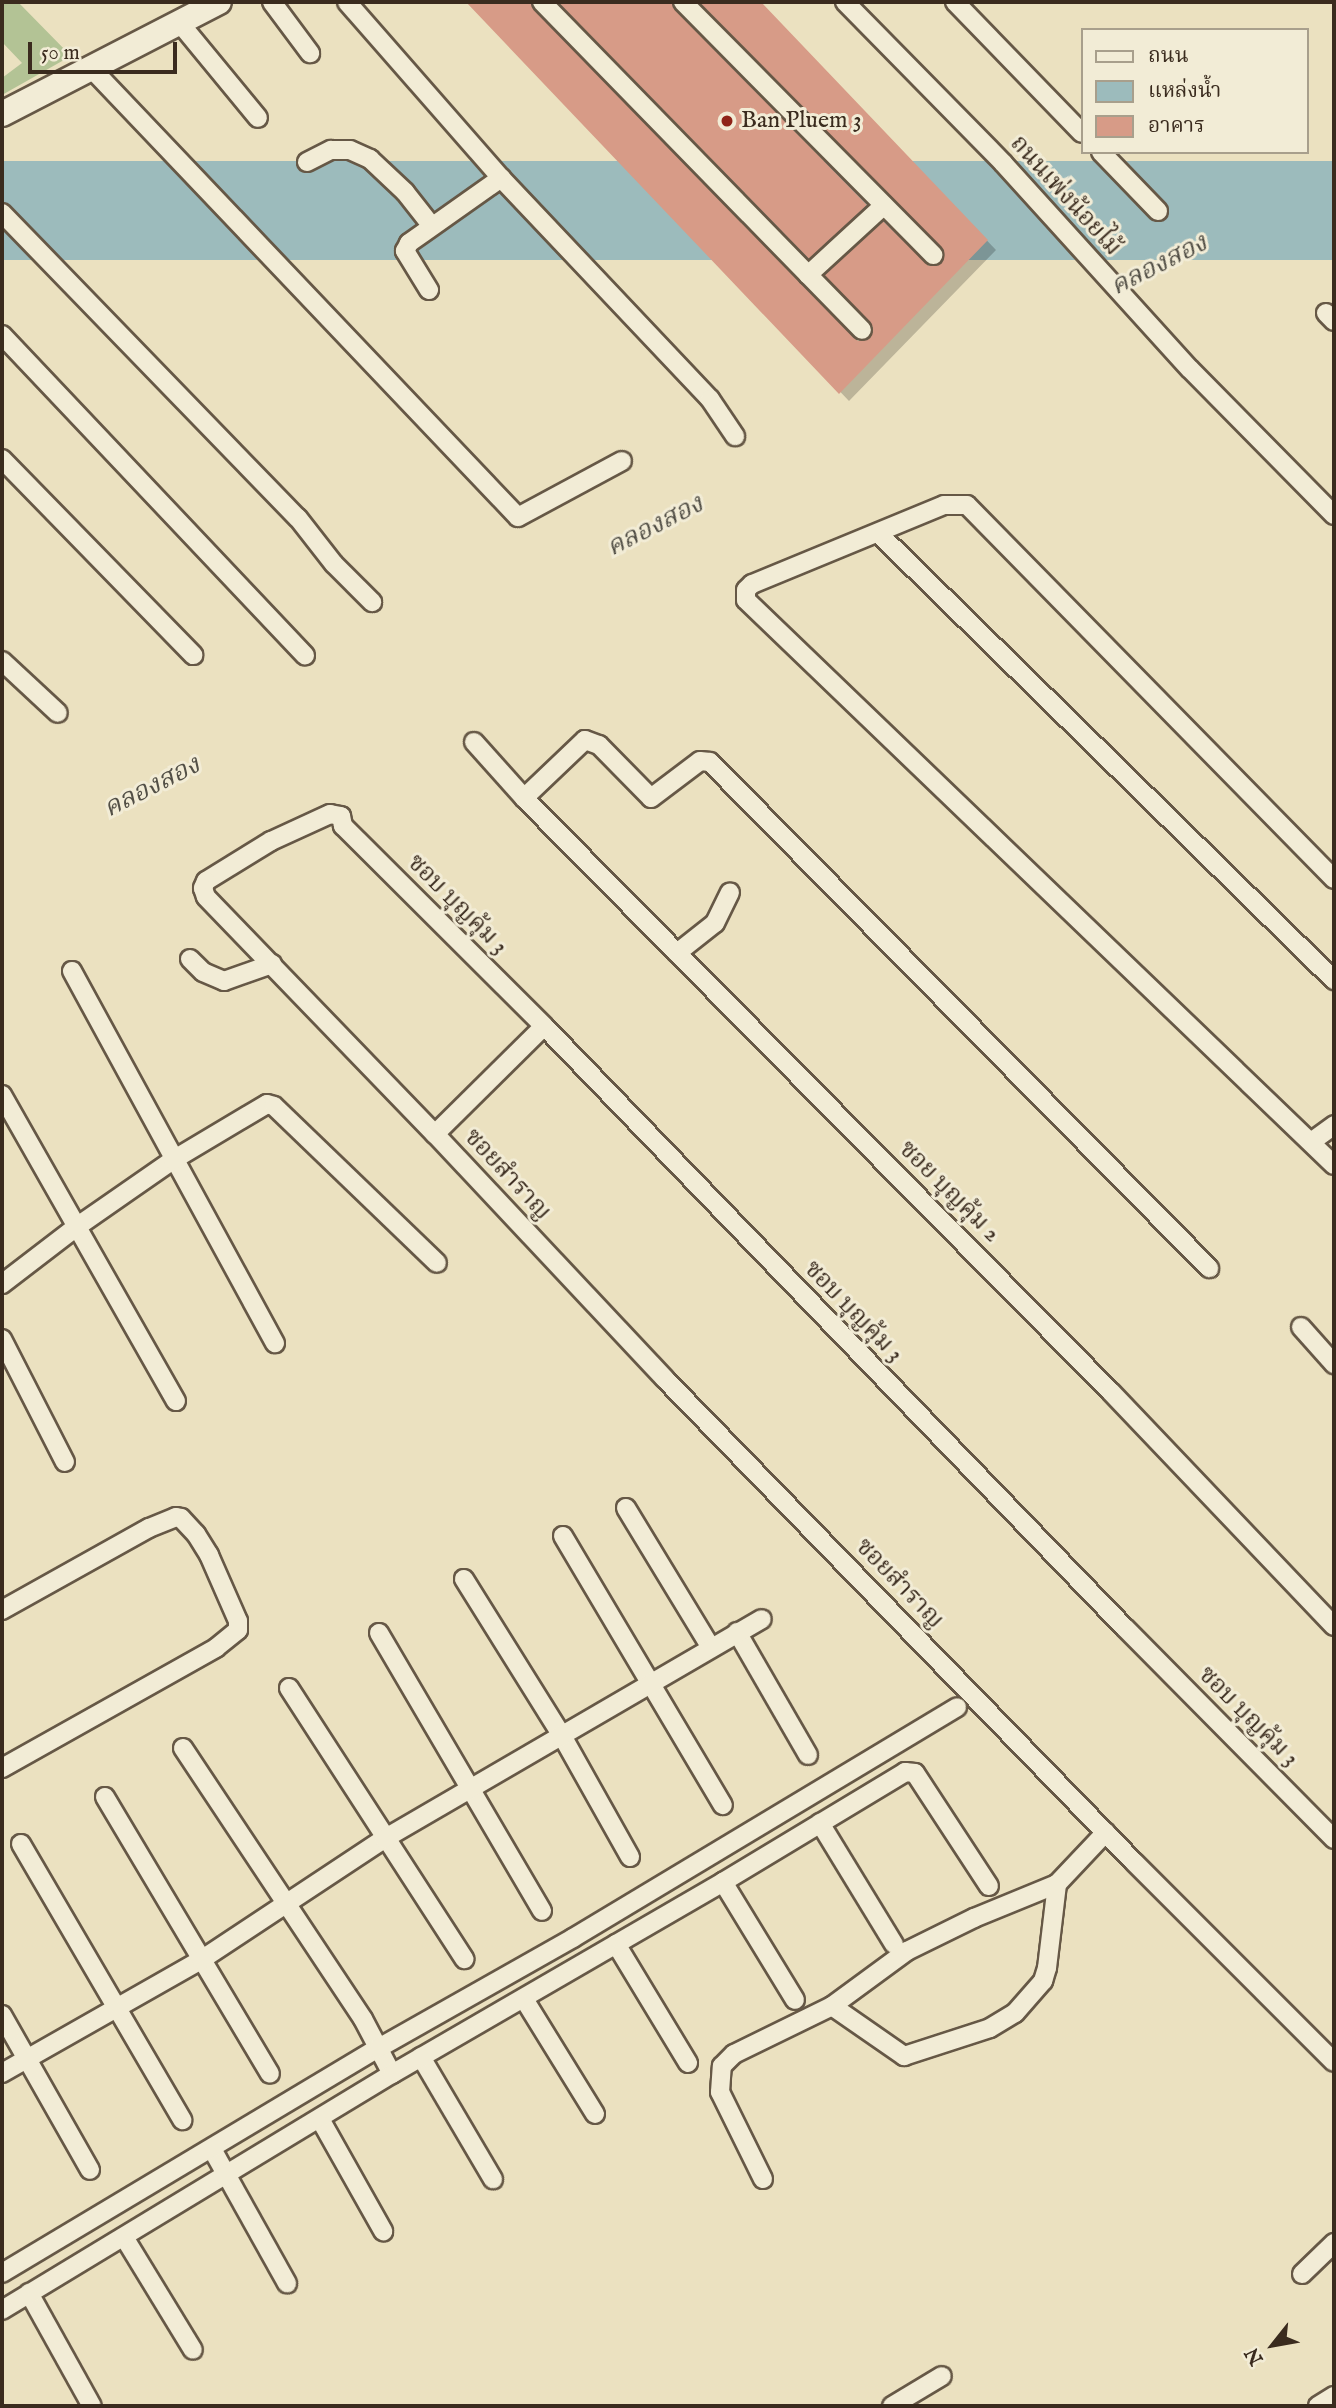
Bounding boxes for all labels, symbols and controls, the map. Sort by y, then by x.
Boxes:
scale bar [32,28,180,72]
legend [1080,28,1308,154]
text: 50 m [41,40,80,67]
text: ถนน [1148,43,1189,70]
text: แหล่งน้ำ [1148,78,1221,105]
place label: Ban Pluem 3 [741,107,862,135]
marker: Ban Pluem 3 [719,113,735,129]
text: อาคาร [1148,113,1205,140]
street label: ถนนเพ่งน้อยไม้ [1003,130,1127,262]
water label: คลองสอง [1105,227,1213,303]
water label: คลองสอง [601,488,709,564]
water label: คลองสอง [98,749,206,825]
street label: ซอบ บุญคุ้ม 3 [401,849,513,961]
street label: ซอยสำราญ [458,1123,556,1227]
street label: ซอย บุญคุ้ม 2 [892,1135,1006,1249]
street label: ซอบ บุญคุ้ม 3 [798,1255,908,1369]
street label: ซอยสำราญ [849,1533,949,1635]
street label: ซอบ บุญคุ้ม 3 [1192,1661,1304,1773]
north arrow [1238,2310,1308,2380]
text: N [1240,2343,1270,2369]

